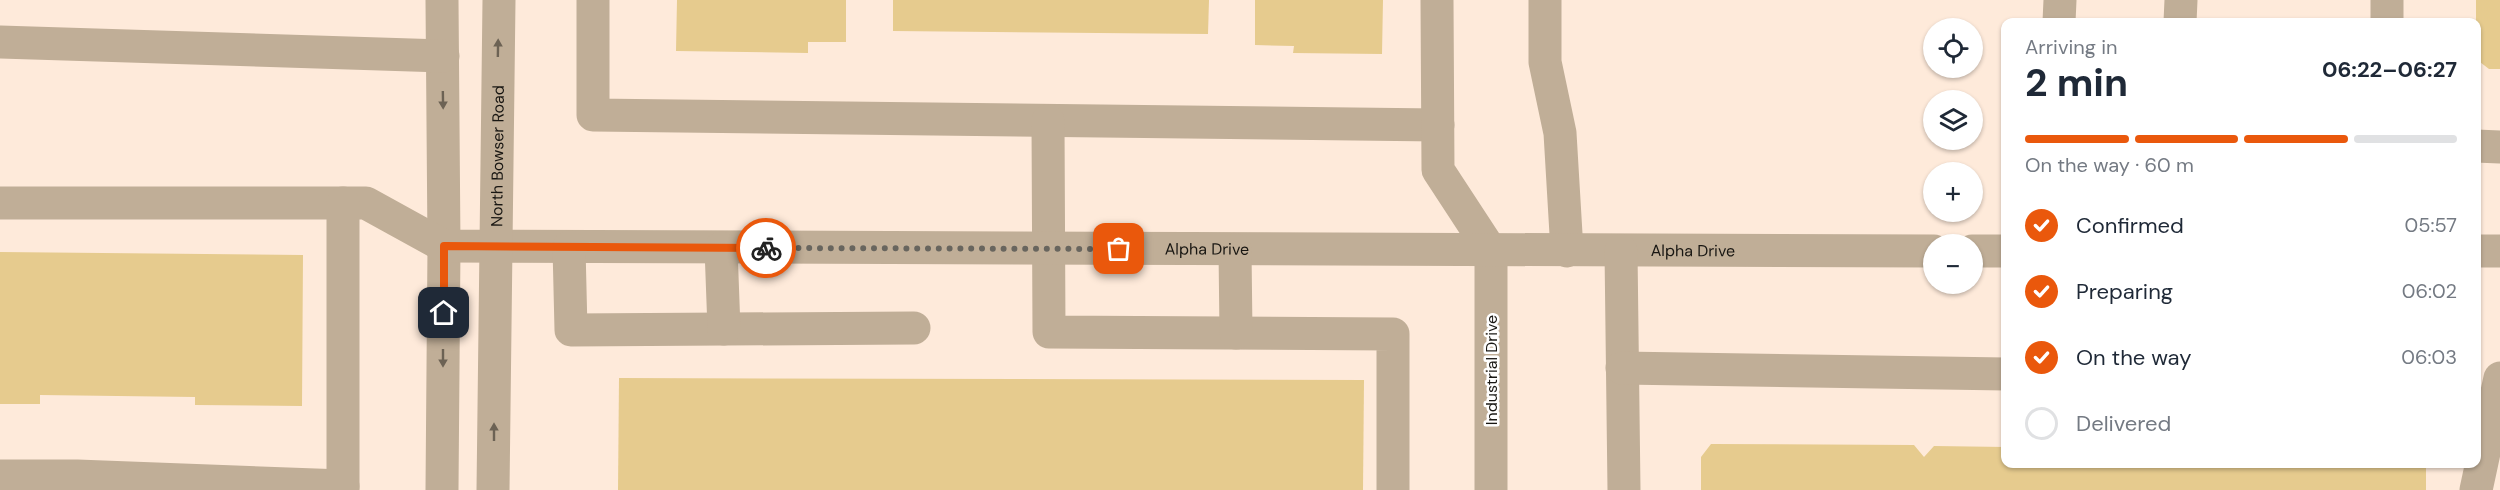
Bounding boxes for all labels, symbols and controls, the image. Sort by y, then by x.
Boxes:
map controls [1923,18,1983,294]
button: locate [1923,18,1983,78]
text: Arriving in [2025,34,2117,60]
one-way arrow [494,38,503,57]
text: 06:22–06:27 [2322,55,2457,84]
text: 2 min [2025,57,2128,108]
street label: North Bowser Road [486,85,508,227]
button: layers [1923,90,1983,150]
one-way arrow [438,91,448,110]
text: On the way · 60 m [2025,152,2194,178]
button: + [1923,162,1983,222]
icon: check [2025,209,2058,242]
text: Confirmed [2076,211,2184,240]
text: 05:57 [2405,212,2457,238]
courier [736,218,796,278]
pin [1093,223,1144,274]
icon: bike [750,232,783,265]
icon: bag [1102,232,1135,265]
button: − [1923,234,1983,294]
street label: Alpha Drive [1165,238,1249,259]
street label: Alpha Drive [1651,240,1735,261]
icon: check [2025,275,2058,308]
text: Preparing [2076,277,2173,306]
text: 06:02 [2402,278,2457,304]
pin [418,287,469,338]
icon: home [427,296,460,329]
street label: Industrial Drive [1481,315,1502,425]
icon: check [2025,341,2058,374]
text: On the way [2076,343,2191,372]
text: 06:03 [2401,344,2457,370]
one-way arrow [438,349,448,368]
text: Delivered [2076,409,2171,438]
one-way arrow [489,422,499,441]

